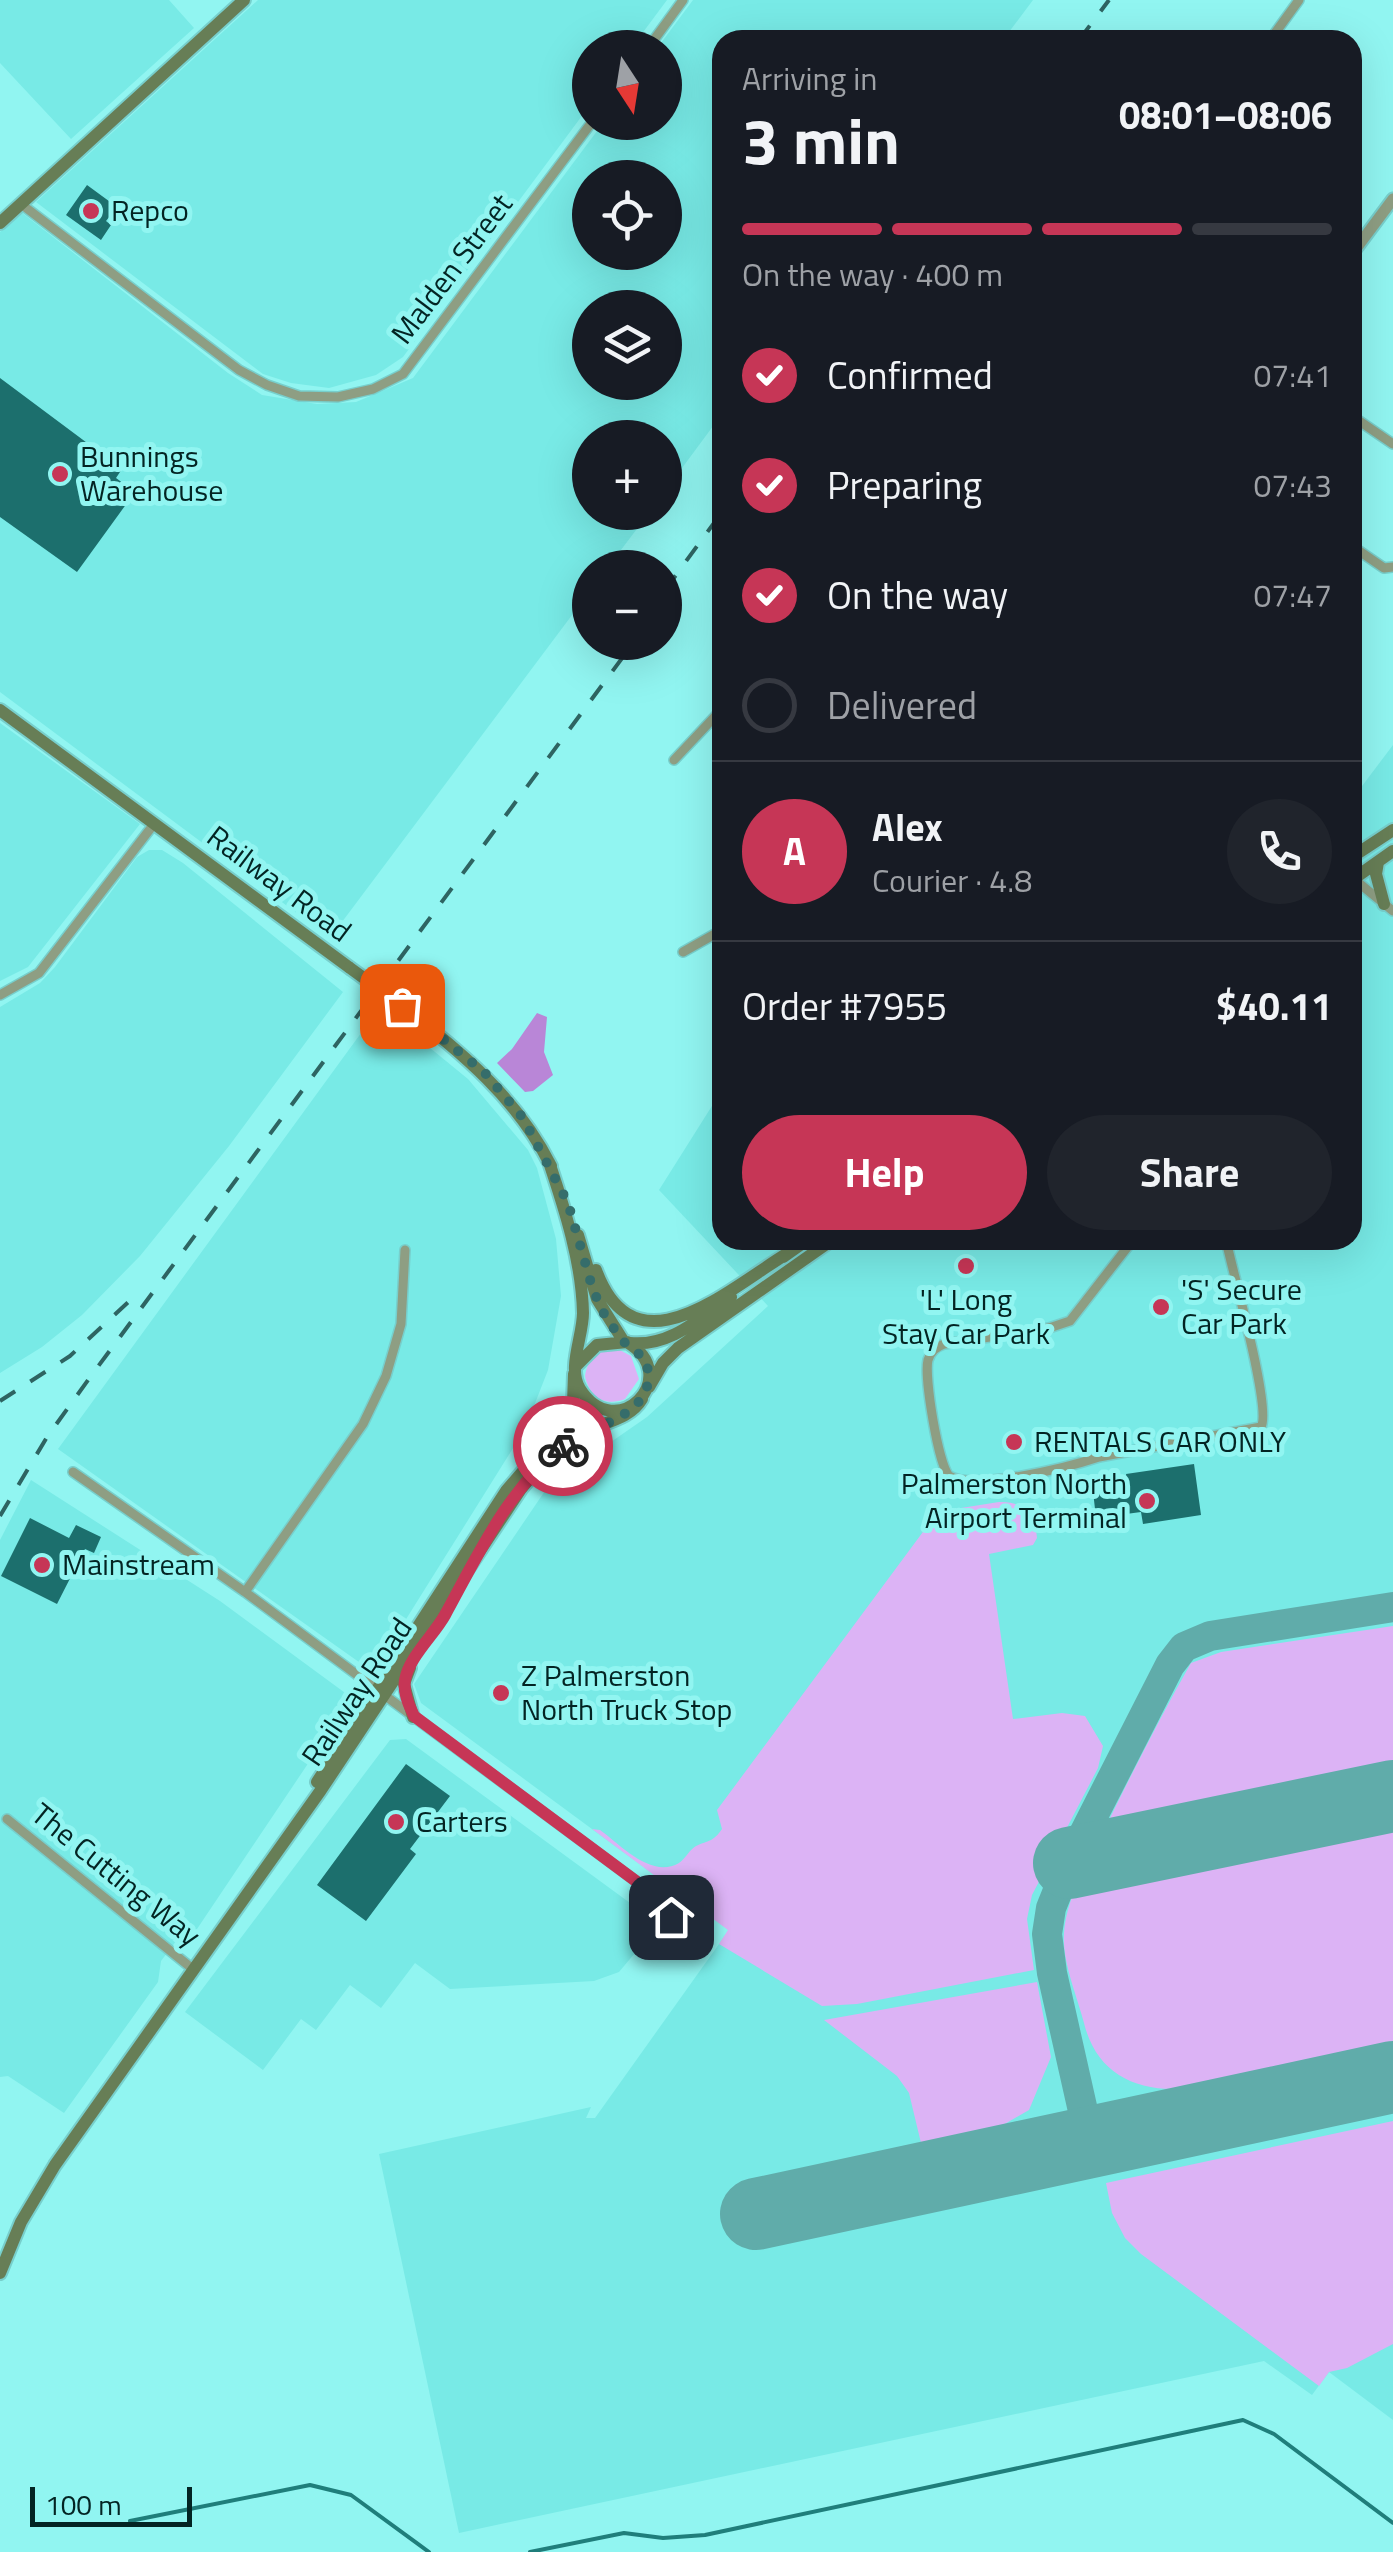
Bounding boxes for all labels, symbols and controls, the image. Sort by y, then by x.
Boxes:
north arrow [572,30,682,140]
map controls [572,30,682,660]
text: Arriving in [742,54,878,102]
text: 08:01–08:06 [1119,86,1332,144]
text: 3 min [742,90,900,189]
button: locate [572,160,682,270]
street label: Malden Street [379,183,523,353]
place label: Repco [111,187,189,233]
marker: Repco [80,200,102,222]
text: On the way · 400 m [742,250,1003,298]
button: layers [572,290,682,400]
text: Confirmed [827,346,993,404]
icon: check [742,348,797,403]
text: 07:41 [1253,351,1332,399]
button: + [572,420,682,530]
place label: Bunnings Warehouse [80,433,223,513]
text: Preparing [827,456,982,514]
icon: check [742,458,797,513]
text: 07:43 [1253,461,1332,509]
marker: Bunnings Warehouse [49,463,71,485]
button: − [572,550,682,660]
text: On the way [827,566,1008,624]
icon: check [742,568,797,623]
text: 07:47 [1253,571,1332,619]
text: Delivered [827,676,977,734]
text: Alex [872,798,943,856]
button: phone [1227,799,1332,904]
street label: Railway Road [198,813,362,953]
text: A [783,822,806,880]
text: Courier · 4.8 [872,856,1032,904]
pin [360,964,445,1049]
text: Order #7955 [742,977,947,1035]
text: $40.11 [1216,977,1332,1035]
icon: bag [375,979,430,1034]
button: Help [742,1115,1027,1230]
button: Share [1047,1115,1332,1230]
marker: 'L' Long Stay Car Park [955,1255,977,1277]
place label: 'S' Secure Car Park [1181,1266,1302,1346]
place label: 'L' Long Stay Car Park [882,1276,1050,1356]
marker: 'S' Secure Car Park [1150,1296,1172,1318]
courier [513,1396,613,1496]
place label: RENTALS CAR ONLY [1034,1418,1286,1464]
icon: bike [536,1419,591,1474]
marker: RENTALS CAR ONLY [1003,1431,1025,1453]
place label: Palmerston North Airport Terminal [901,1460,1127,1540]
marker: Palmerston North Airport Terminal [1136,1490,1158,1512]
place label: Mainstream [62,1541,215,1587]
marker: Mainstream [31,1554,53,1576]
street label: Railway Road [289,1608,423,1775]
place label: Z Palmerston North Truck Stop [521,1652,732,1732]
marker: Z Palmerston North Truck Stop [490,1682,512,1704]
street label: The Cutting Way [22,1791,211,1957]
place label: Carters [416,1798,508,1844]
marker: Carters [385,1811,407,1833]
pin [629,1875,714,1960]
icon: home [644,1890,699,1945]
scale bar [30,2482,192,2526]
text: 100 m [45,2483,122,2526]

